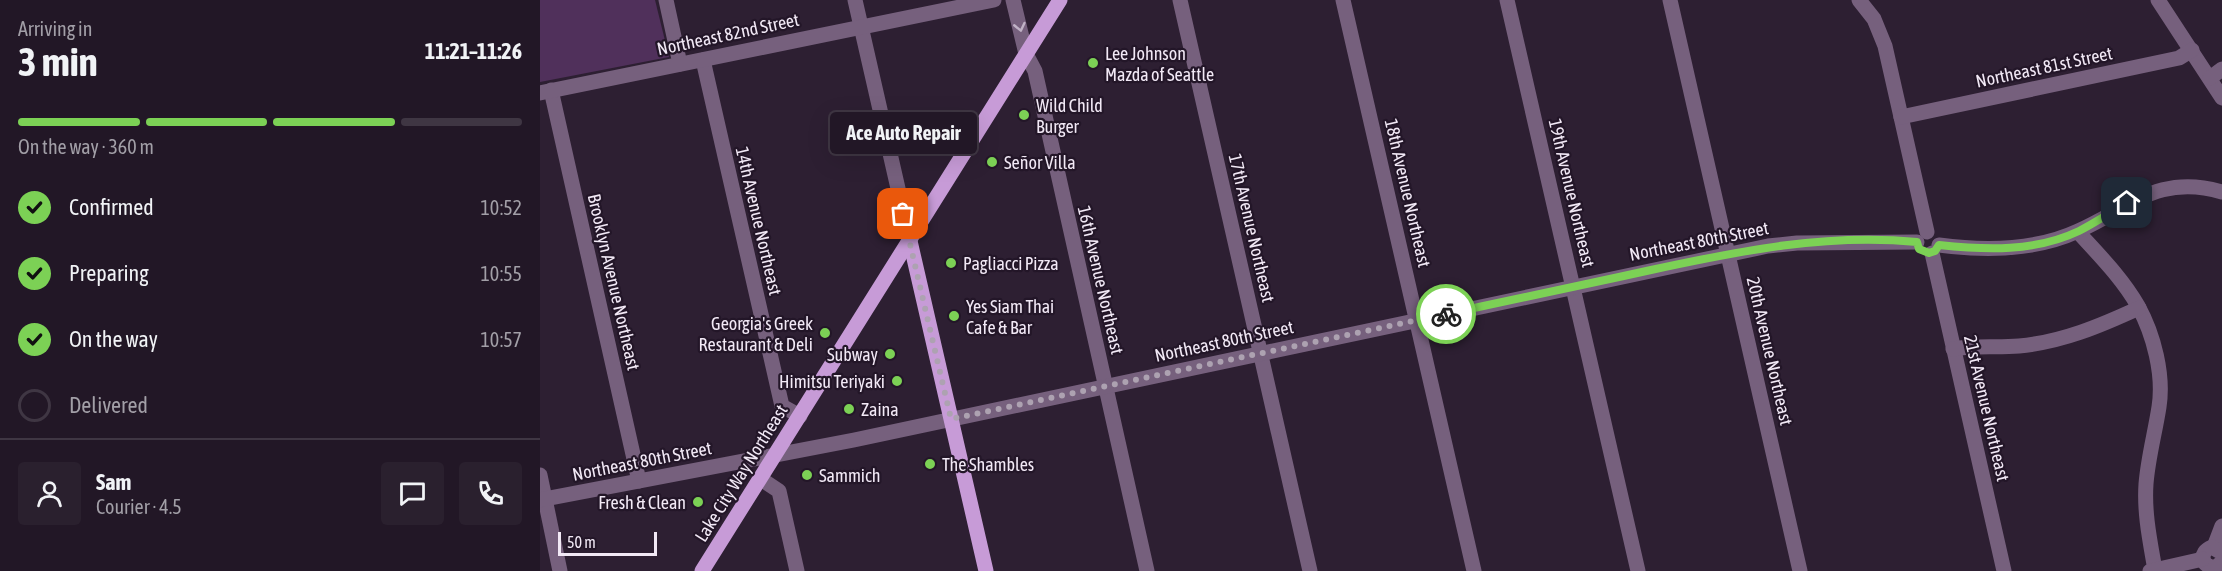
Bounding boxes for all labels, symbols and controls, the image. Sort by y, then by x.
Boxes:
street label: Northeast 82nd Street [655,9,801,59]
text: Arriving in [18,17,92,40]
one-way arrow [1012,22,1025,32]
text: 11:21–11:26 [425,38,522,64]
text: 3 min [18,40,98,84]
street label: Northeast 81st Street [1974,42,2114,92]
place label: Lee Johnson Mazda of Seattle [1105,43,1214,85]
marker: Lee Johnson Mazda of Seattle [1086,56,1100,70]
place label: Wild Child Burger [1036,95,1103,137]
marker: Wild Child Burger [1017,108,1031,122]
callout: Ace Auto Repair [830,112,976,154]
street label: 18th Avenue Northeast [1381,117,1435,269]
street label: 19th Avenue Northeast [1545,117,1599,269]
text: Ace Auto Repair [846,121,961,144]
text: On the way · 360 m [18,135,154,158]
street label: 14th Avenue Northeast [732,145,786,297]
place label: Señor Villa [1004,152,1076,173]
street label: 17th Avenue Northeast [1225,152,1279,304]
marker: Señor Villa [985,155,999,169]
pin [2101,177,2152,228]
icon: home [2110,186,2143,219]
pin [877,188,928,239]
icon: check [18,191,51,224]
street label: Brooklyn Avenue Northeast [583,192,645,372]
text: Confirmed [69,194,154,220]
text: 10:52 [480,196,522,219]
icon: bag [886,197,919,230]
street label: 16th Avenue Northeast [1074,204,1128,356]
street label: Northeast 80th Street [1628,217,1770,265]
place label: Pagliacci Pizza [963,253,1059,274]
marker: Pagliacci Pizza [944,256,958,270]
icon: check [18,257,51,290]
text: Preparing [69,260,149,286]
text: 10:55 [480,262,522,285]
street label: 20th Avenue Northeast [1743,275,1797,427]
courier [1416,284,1476,344]
place label: Yes Siam Thai Cafe & Bar [966,296,1054,338]
icon: bike [1430,298,1463,331]
marker: Yes Siam Thai Cafe & Bar [947,309,961,323]
place label: Georgia's Greek Restaurant & Deli [699,313,813,355]
street label: Northeast 80th Street [1153,316,1295,366]
icon: check [18,323,51,356]
text: On the way [69,326,158,352]
marker: Georgia's Greek Restaurant & Deli [818,326,832,340]
text: 10:57 [480,328,522,351]
street label: 21st Avenue Northeast [1960,333,2014,483]
place label: Subway [827,344,878,365]
marker: Subway [883,347,897,361]
place label: Himitsu Teriyaki [779,371,885,392]
marker: Himitsu Teriyaki [890,374,904,388]
text: Delivered [69,392,148,418]
place label: Zaina [861,399,899,420]
street label: Lake City Way Northeast [690,401,792,545]
marker: Zaina [842,402,856,416]
street label: Northeast 80th Street [571,437,713,485]
place label: The Shambles [942,454,1034,475]
marker: The Shambles [923,457,937,471]
button: person [18,462,81,525]
button: chat [381,462,444,525]
button: phone [459,462,522,525]
place label: Sammich [819,465,880,486]
marker: Sammich [800,468,814,482]
text: Sam [96,469,131,495]
place label: Fresh & Clean [598,492,686,513]
text: Courier · 4.5 [96,495,182,518]
marker: Fresh & Clean [691,495,705,509]
scale bar [558,529,657,556]
text: 50 m [567,533,596,551]

